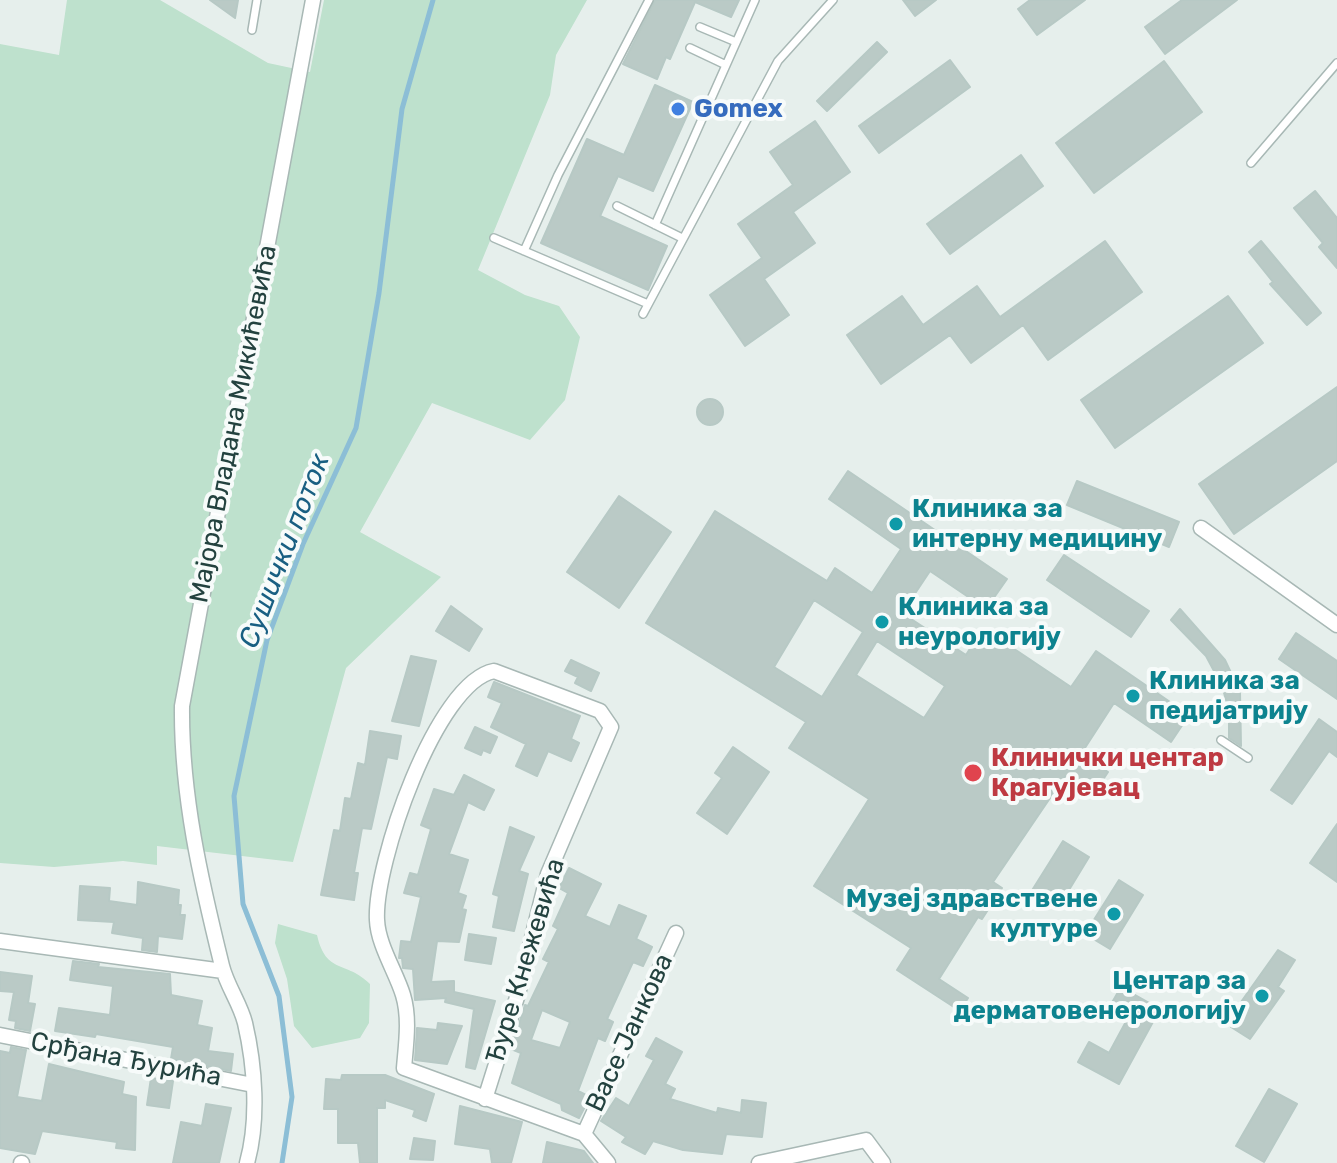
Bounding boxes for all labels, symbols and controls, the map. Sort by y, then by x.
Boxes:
place label: Gomex [694,93,783,125]
marker: Gomex [669,100,687,118]
street label: Мајора Владана Микићевића [184,243,284,605]
water label: Сушички поток [233,449,337,653]
place label: Клиника за интерну медицину [912,493,1162,554]
marker: Клиника за интерну медицину [887,515,905,533]
place label: Клиника за неурологију [898,591,1061,652]
marker: Клиника за неурологију [873,613,891,631]
place label: Клиника за педијатрију [1149,665,1308,726]
marker: Клиника за педијатрију [1124,687,1142,705]
place label: Клинички центар Крагујевац [991,742,1224,804]
marker: Клинички центар Крагујевац [962,762,984,784]
street label: Ђуре Кнежевића [480,855,572,1067]
place label: Музеј здравствене културе [846,883,1098,944]
marker: Музеј здравствене културе [1105,905,1123,923]
street label: Васе Јанкова [580,949,680,1117]
place label: Центар за дерматовенерологију [954,965,1246,1026]
marker: Центар за дерматовенерологију [1253,987,1271,1005]
street label: Срђана Ђурића [28,1026,224,1094]

